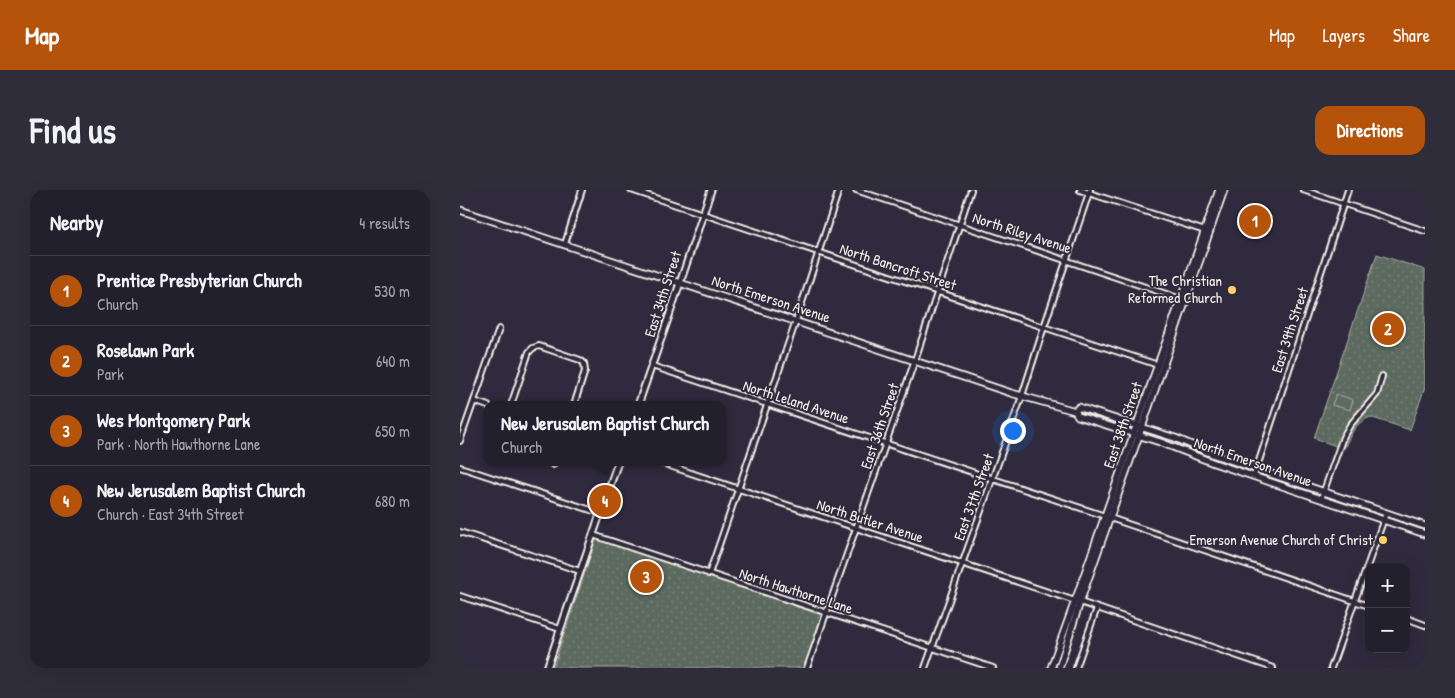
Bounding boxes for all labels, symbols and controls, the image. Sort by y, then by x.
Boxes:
text: Map [25,19,59,51]
text: Map [1269,23,1295,48]
text: Layers [1323,23,1365,48]
text: Share [1393,23,1430,48]
button: Directions [1315,106,1425,155]
text: Find us [30,107,116,154]
pin: 1 [1239,202,1271,240]
street label: North Riley Avenue [970,207,1074,258]
text: Nearby [50,208,103,237]
text: 4 results [359,212,410,234]
street label: North Bancroft Street [837,238,960,296]
street label: East 34th Street [639,247,687,339]
text: Prentice Presbyterian Church [97,267,302,293]
street label: North Emerson Avenue [709,269,833,328]
place label: The Christian Reformed Church [1128,270,1222,308]
text: 1 [63,280,69,302]
text: 530 m [374,280,410,302]
marker: The Christian Reformed Church [1226,284,1238,296]
street label: East 39th Street [1266,284,1314,375]
text: Church [97,293,138,315]
pin: 2 [1372,310,1404,348]
text: Roselawn Park [97,337,194,363]
text: 2 [62,350,70,372]
text: 640 m [376,350,410,372]
text: Park [97,363,124,385]
street label: North Leland Avenue [740,375,852,429]
street label: East 38th Street [1098,378,1147,471]
street label: East 36th Street [855,379,904,472]
popup [484,401,726,466]
text: Wes Montgomery Park [97,407,250,433]
text: New Jerusalem Baptist Church [501,410,709,436]
your location [1000,418,1026,444]
text: 3 [62,420,70,442]
text: 650 m [375,420,410,442]
street label: North Emerson Avenue [1191,432,1315,492]
text: Park · North Hawthorne Lane [97,433,260,455]
text: Church [501,436,542,458]
street label: East 37th Street [948,450,999,543]
text: New Jerusalem Baptist Church [97,477,305,503]
pin: 4 [589,482,621,520]
text: 4 [63,490,69,512]
text: 680 m [375,490,410,512]
street label: North Butler Avenue [814,493,926,548]
text: Church · East 34th Street [97,503,244,525]
place label: Emerson Avenue Church of Christ [1190,529,1374,550]
marker: Emerson Avenue Church of Christ [1377,534,1389,546]
pin: 3 [630,558,662,596]
street label: North Hawthorne Lane [737,562,856,619]
map controls [1365,563,1410,653]
button: + [1365,563,1410,608]
button: − [1365,608,1410,653]

